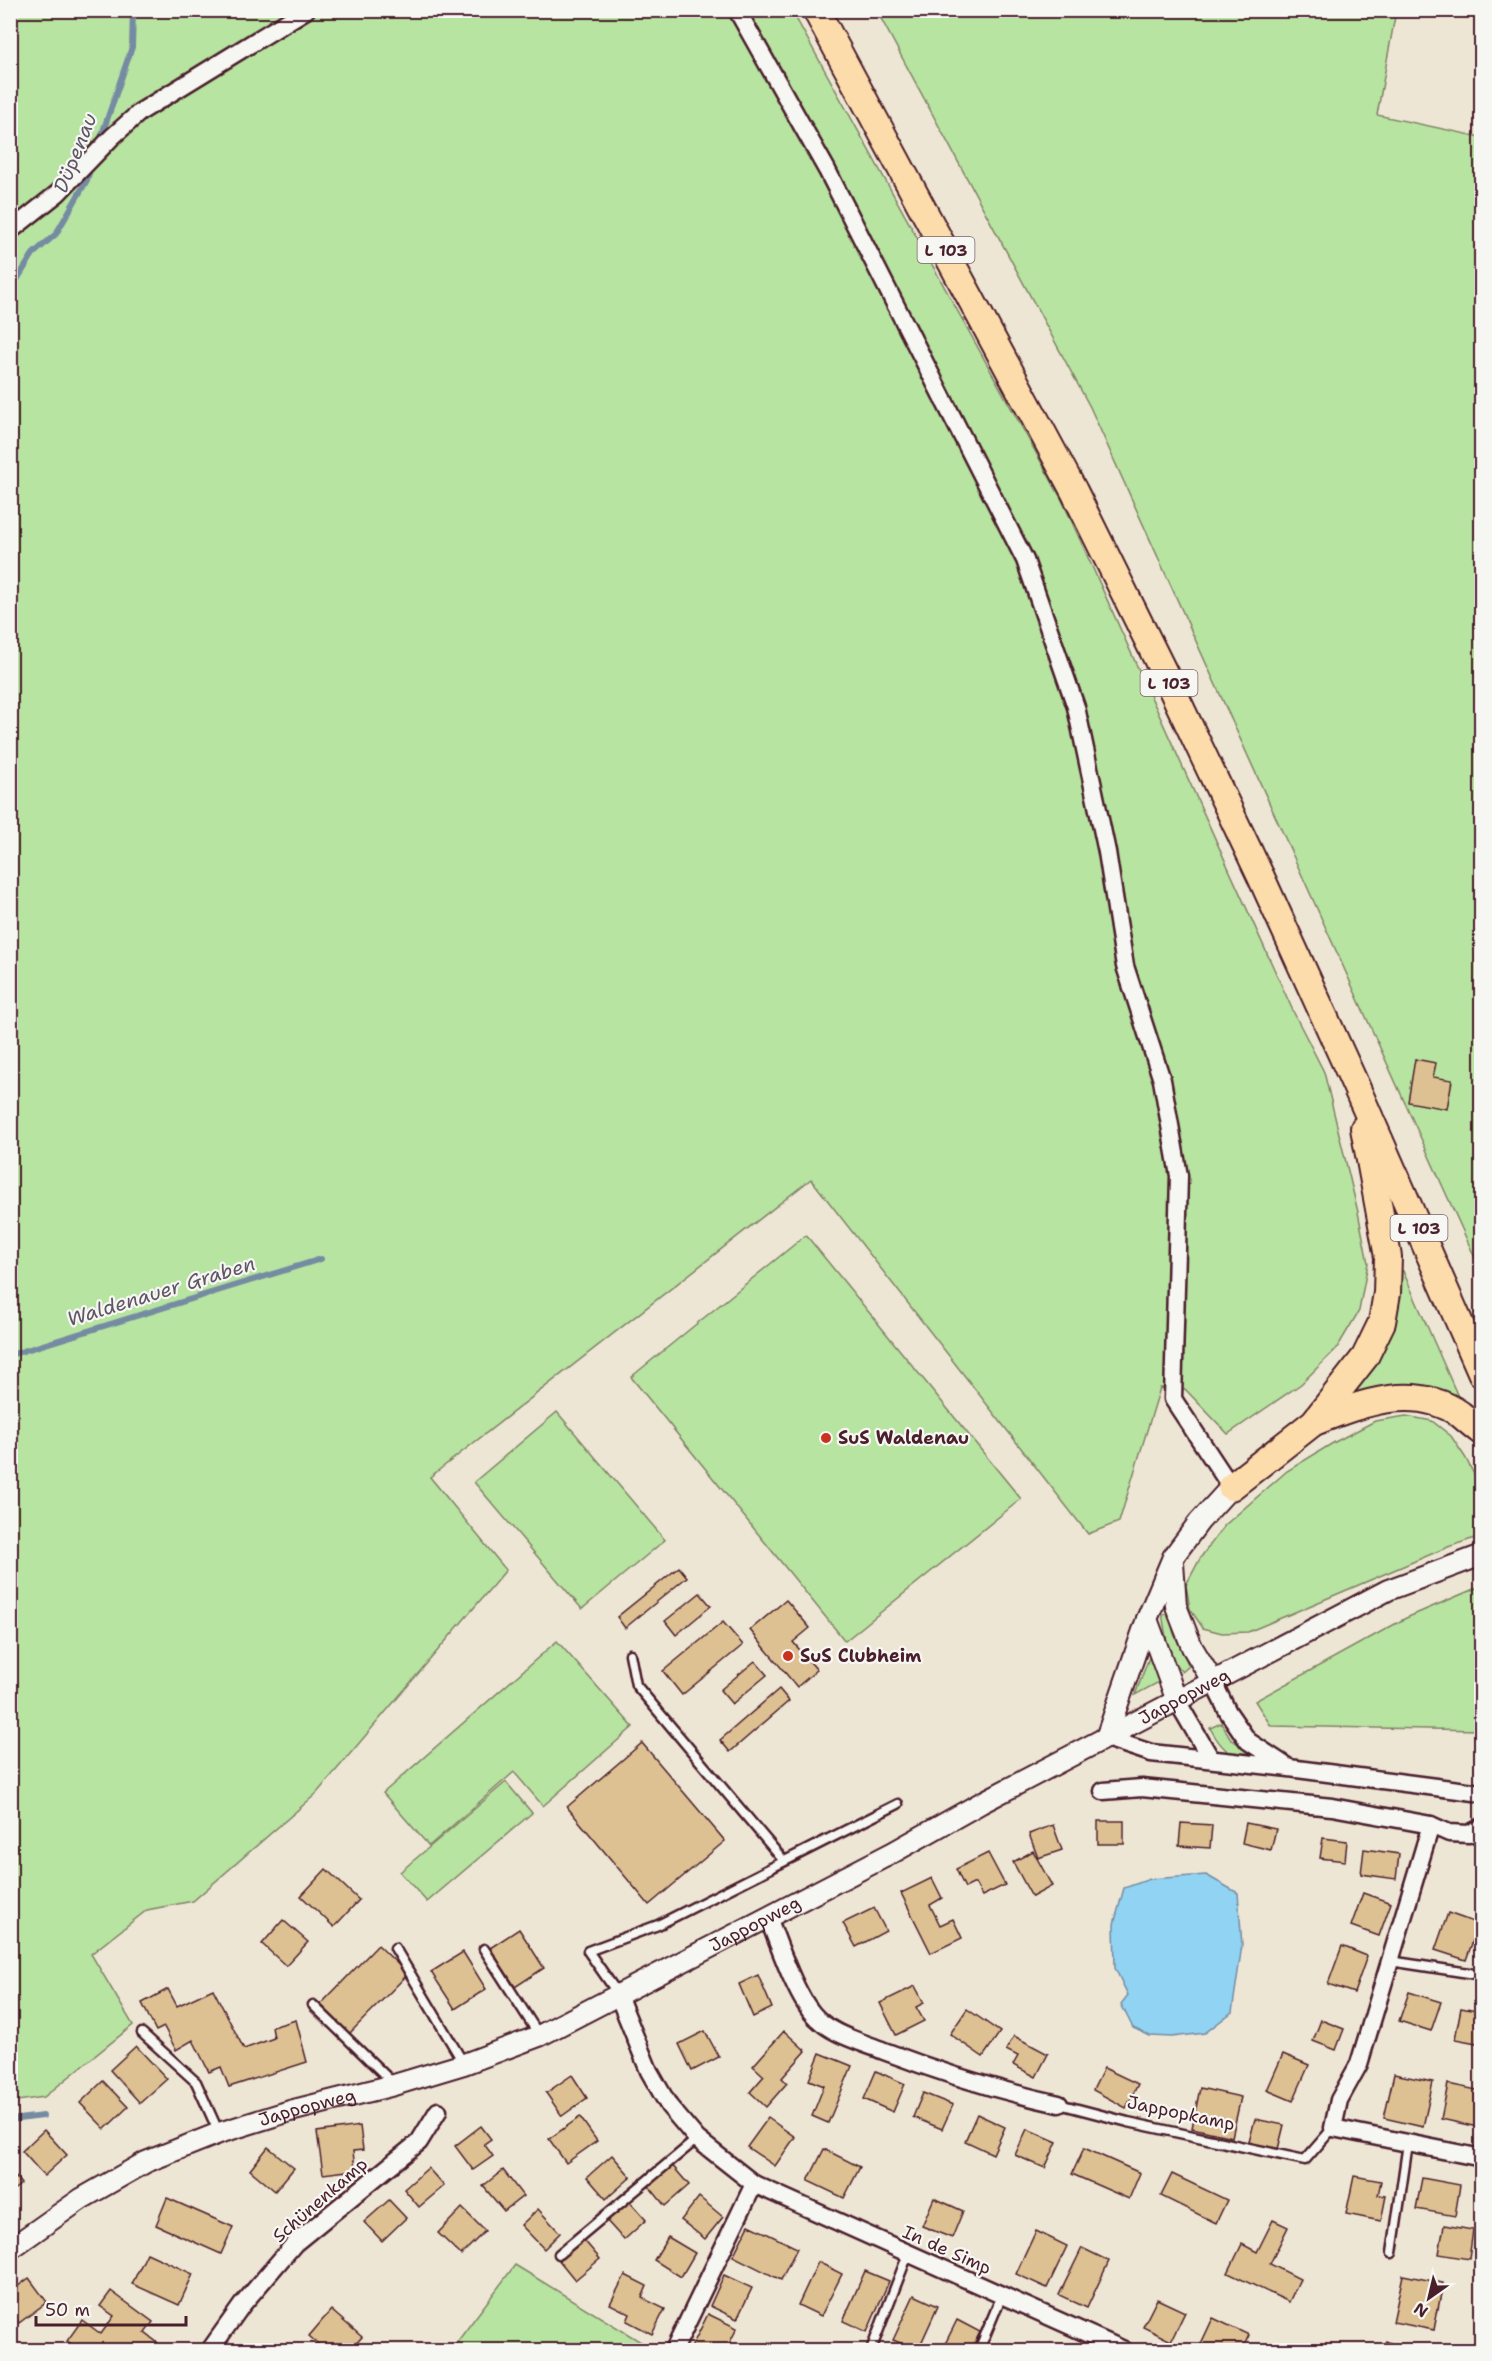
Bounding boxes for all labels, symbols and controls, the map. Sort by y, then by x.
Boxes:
water label: Düpenau [47,109,103,197]
road number: L 103 [918,237,974,263]
road number: L 103 [1140,670,1198,696]
road number: L 103 [1390,1215,1448,1241]
water label: Waldenauer Graben [64,1250,258,1332]
place label: SuS Waldenau [838,1426,969,1450]
marker: SuS Waldenau [819,1431,833,1445]
place label: SuS Clubheim [800,1644,922,1668]
marker: SuS Clubheim [781,1649,795,1663]
street label: Jappopweg [1135,1663,1234,1730]
street label: Jappopweg [705,1891,805,1958]
street label: Jappopweg [256,2083,358,2132]
street label: Jappopkamp [1125,2090,1237,2136]
street label: Schünenkamp [267,2152,373,2248]
street label: In de Simp [899,2220,995,2280]
north arrow [1399,2268,1459,2328]
scale bar [36,2289,186,2327]
text: 50 m [45,2298,90,2322]
text: N [1410,2298,1432,2322]

